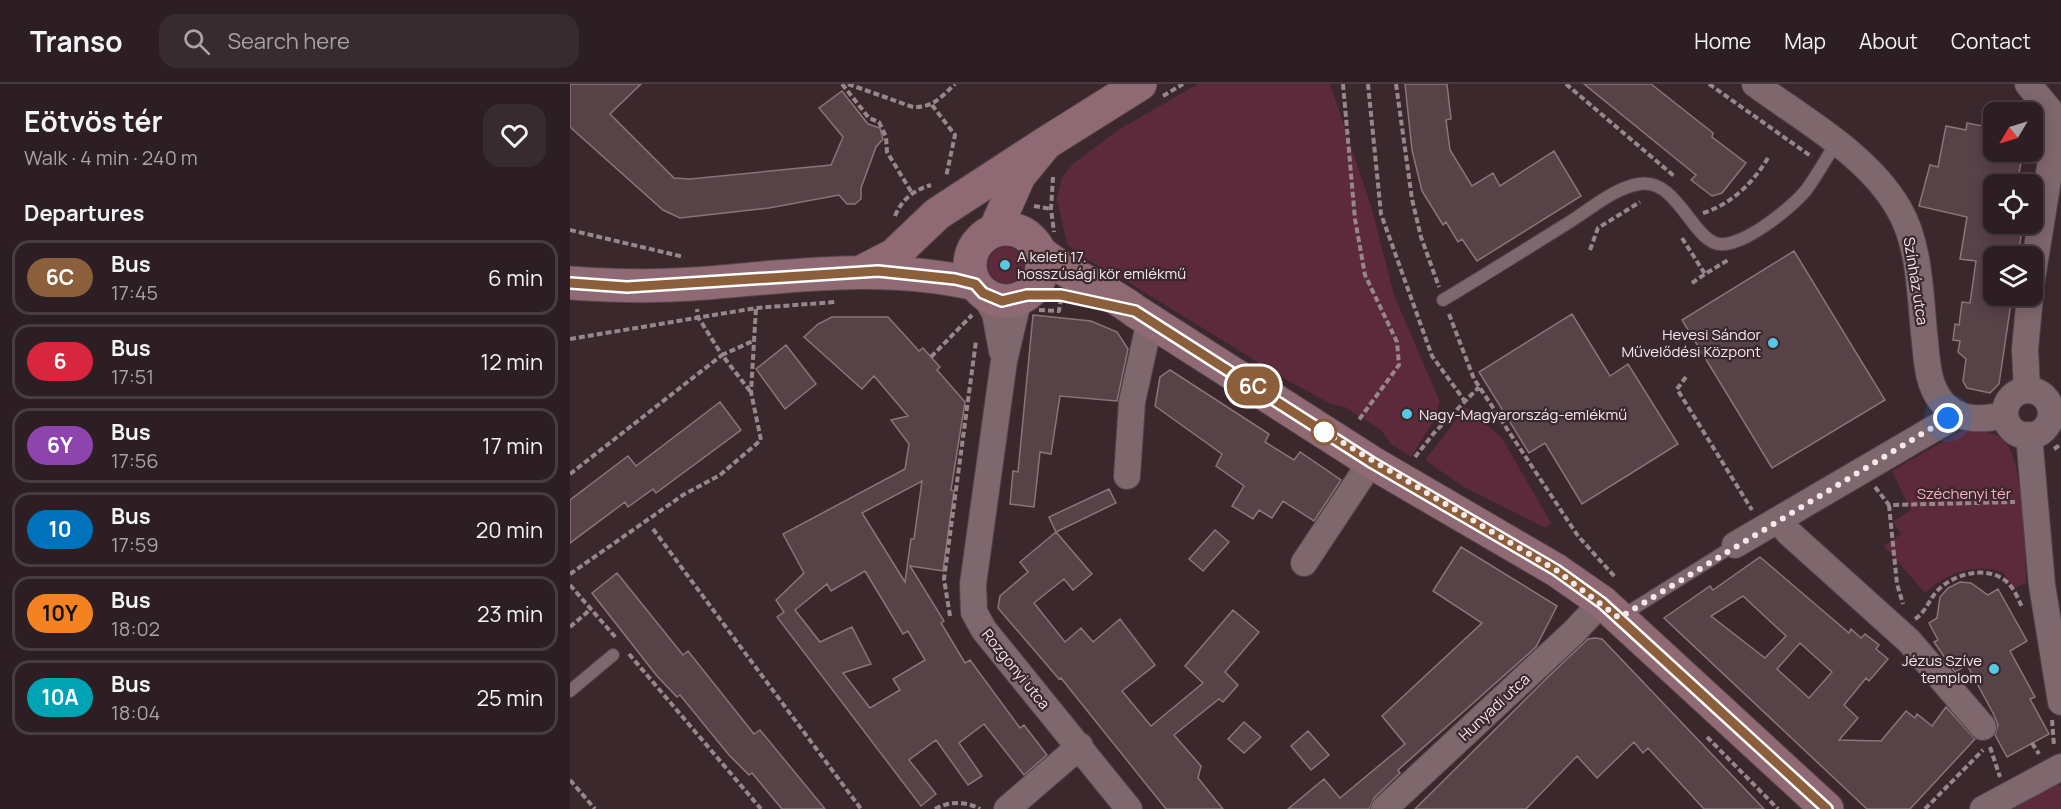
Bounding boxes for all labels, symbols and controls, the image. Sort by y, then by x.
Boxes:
search box [159,14,579,68]
text: Transo [30,22,123,60]
icon: search [180,25,213,58]
text: Search here [228,26,350,56]
text: Home [1694,27,1751,55]
text: Map [1784,27,1826,55]
text: About [1859,27,1918,55]
text: Contact [1951,27,2031,55]
text: Eötvös tér [24,102,163,140]
north arrow [1983,102,2043,162]
map controls [1983,102,2043,306]
button: heart [483,104,546,167]
text: Walk · 4 min · 240 m [24,144,198,171]
button: locate [1983,174,2043,234]
text: Departures [24,198,144,228]
street label: Színház utca [1899,235,1933,327]
place label: A keleti 17. hosszúsági kör emlékmű [1017,246,1186,284]
button: layers [1983,246,2043,306]
text: Bus [111,249,151,279]
marker: A keleti 17. hosszúsági kör emlékmű [998,258,1012,272]
text: 6C [46,263,74,291]
text: 6 min [488,263,543,293]
text: 17:45 [111,279,158,306]
place label: Hevesi Sándor Művelődési Központ [1622,324,1762,362]
text: Bus [111,333,151,363]
marker: Hevesi Sándor Művelődési Központ [1766,336,1780,350]
text: 6 [53,347,67,375]
text: 12 min [481,347,543,377]
text: 17:51 [111,363,154,390]
line badge: 6C [1226,366,1280,406]
text: 6C [1239,372,1267,400]
your location [1933,403,1963,433]
place label: Nagy-Magyarország-emlékmű [1419,404,1627,425]
marker: Nagy-Magyarország-emlékmű [1400,407,1414,421]
text: Bus [111,417,151,447]
unlabelled marker [1311,419,1337,445]
text: 6Y [47,431,73,459]
text: 17 min [482,431,543,461]
text: 17:56 [111,447,159,474]
park label: Széchenyi tér [1917,483,2012,504]
text: Bus [111,501,151,531]
text: 10 [48,515,72,543]
text: 20 min [476,515,543,545]
text: 17:59 [111,531,159,558]
text: Bus [111,585,151,615]
text: 10Y [42,599,78,627]
text: 23 min [477,599,543,629]
text: 18:02 [111,615,160,642]
street label: Rozgonyi utca [977,624,1055,714]
place label: Jézus Szíve templom [1902,650,1982,688]
marker: Jézus Szíve templom [1987,662,2001,676]
text: Bus [111,669,151,699]
street label: Hunyadi utca [1454,669,1534,745]
text: 10A [41,683,79,711]
text: 25 min [476,683,543,713]
text: 18:04 [111,699,160,726]

